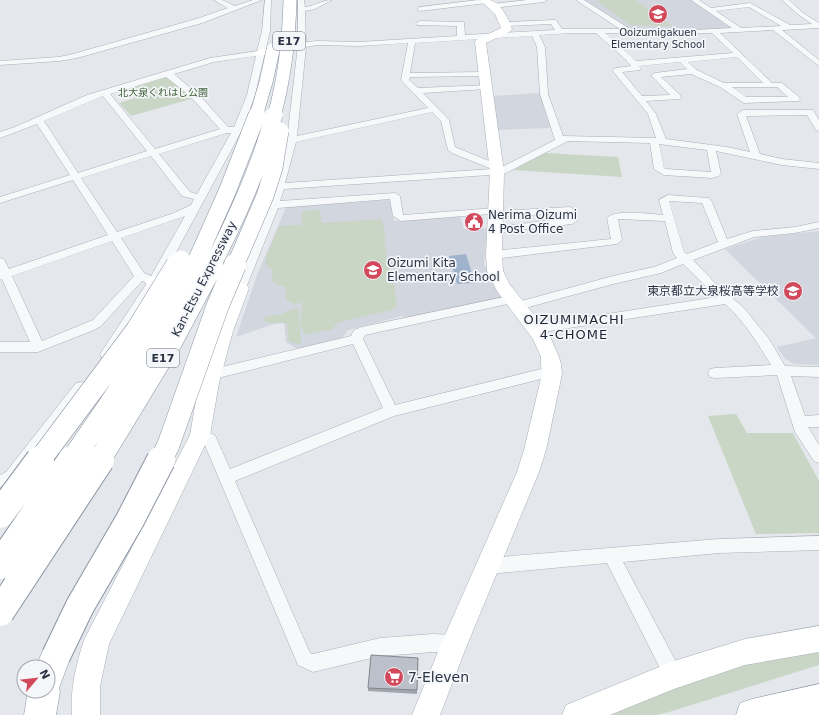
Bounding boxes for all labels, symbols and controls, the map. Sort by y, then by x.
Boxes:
school or university icon: Ooizumigakuen Elementary School [647,3,669,25]
place label: Ooizumigakuen Elementary School [611,27,705,50]
road number: E17 [273,32,305,50]
park label: 北大泉くれはし公園 [118,87,208,98]
place label: Nerima Oizumi 4 Post Office [488,208,577,236]
public building icon: Nerima Oizumi 4 Post Office [463,211,485,233]
street label: Kan-Etsu Expressway [169,219,239,339]
place label: Oizumi Kita Elementary School [387,256,500,284]
school or university icon: Oizumi Kita Elementary School [362,259,384,281]
school or university icon: 東京都立大泉桜高等学校 [782,280,804,302]
place label: 東京都立大泉桜高等学校 [647,284,779,298]
district label: OIZUMIMACHI 4-CHOME [523,312,625,342]
road number: E17 [147,349,179,367]
north arrow [16,659,56,699]
supermarket icon: 7-Eleven [383,666,405,688]
text: N [36,667,52,682]
place label: 7-Eleven [408,669,469,685]

